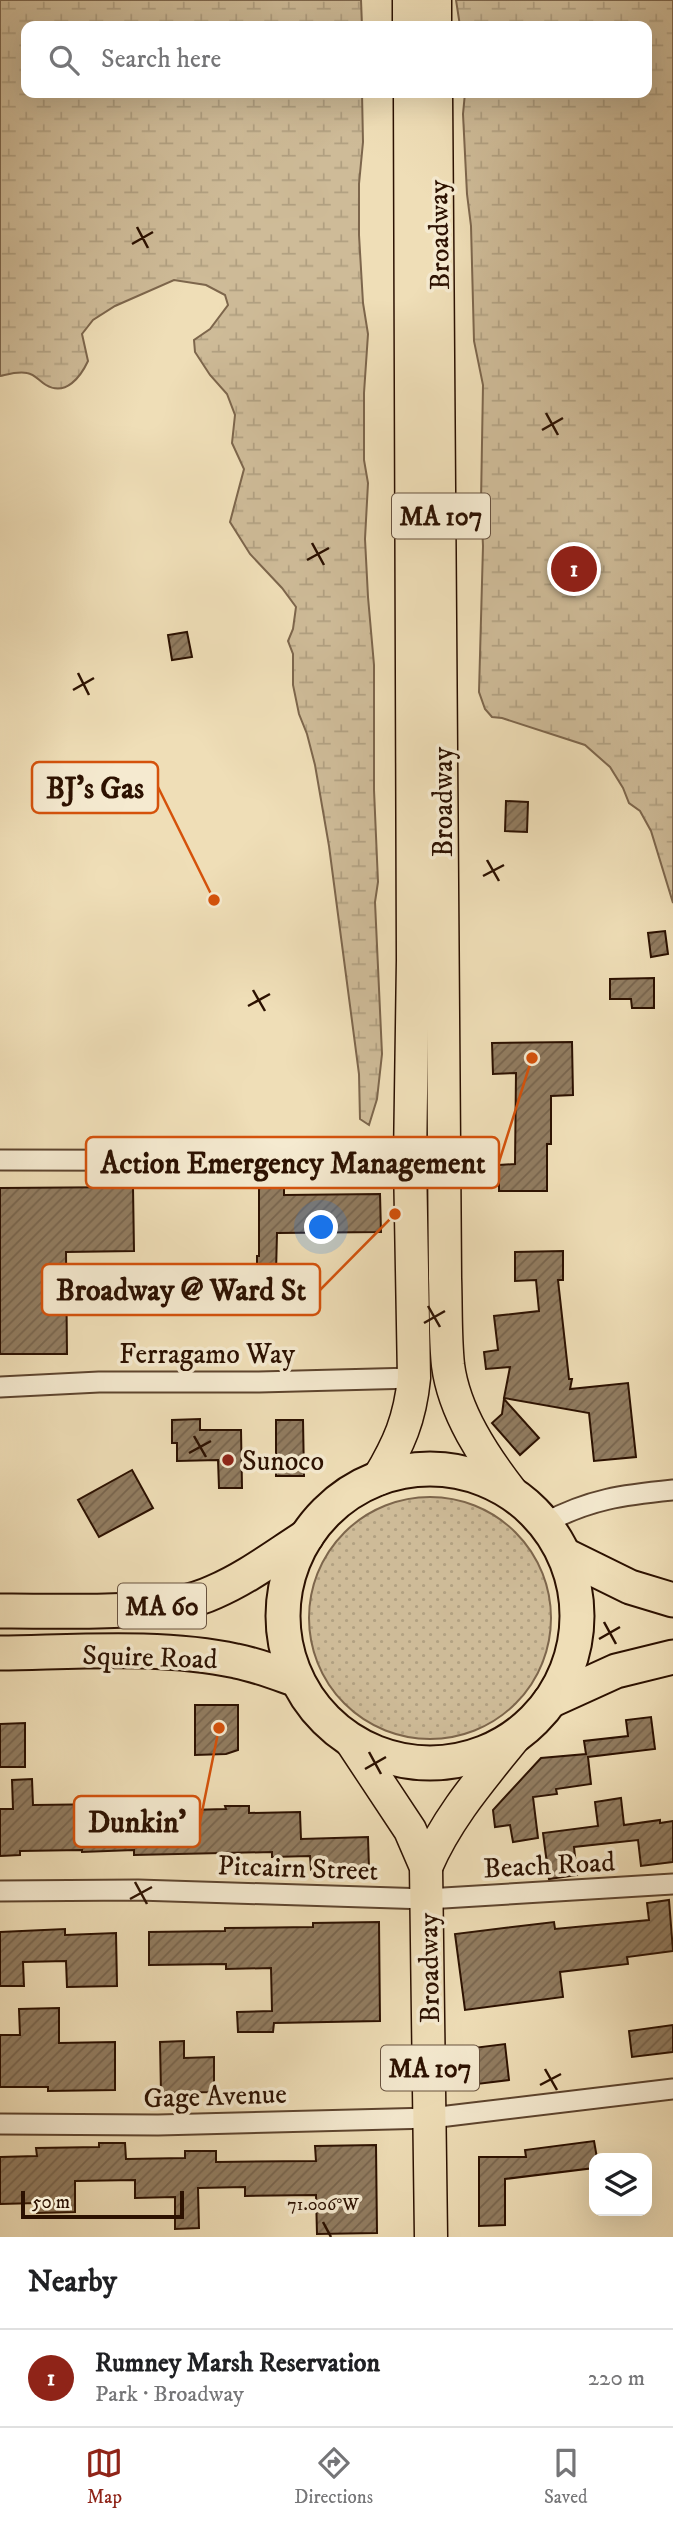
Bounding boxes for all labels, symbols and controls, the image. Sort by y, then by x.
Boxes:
search box [21,21,652,98]
icon: search [45,41,83,79]
text: Search here [101,43,221,76]
street label: Broadway [421,179,458,290]
road number: MA 107 [392,494,490,538]
pin: 1 [551,543,597,595]
street label: Broadway [426,746,461,857]
callout: BJ’s Gas [32,762,158,813]
text: BJ’s Gas [46,771,144,808]
callout: Action Emergency Management [86,1137,499,1188]
text: Action Emergency Management [99,1146,486,1183]
your location [304,1210,338,1244]
callout: Broadway @ Ward St [42,1264,320,1315]
text: Broadway @ Ward St [56,1273,306,1310]
street label: Ferragamo Way [119,1337,296,1372]
place label: Sunoco [242,1444,324,1479]
marker: Sunoco [220,1452,236,1468]
road number: MA 60 [118,1583,206,1628]
street label: Squire Road [82,1638,218,1677]
callout: Dunkin' [74,1796,200,1847]
text: Dunkin' [88,1805,186,1842]
street label: Beach Road [482,1845,616,1886]
street label: Pitcairn Street [217,1848,379,1889]
street label: Broadway [411,1912,448,2023]
road number: MA 107 [381,2046,479,2090]
street label: Gage Avenue [143,2077,287,2116]
map controls [589,2153,652,2216]
button: layers [589,2153,652,2216]
scale bar [21,2188,184,2220]
text: 50 m [32,2191,70,2214]
text: 71.006°W [287,2194,359,2216]
text: Nearby [28,2264,117,2301]
text: Rumney Marsh Reservation [95,2347,380,2380]
text: 1 [47,2364,55,2393]
text: 220 m [588,2364,645,2393]
text: Park · Broadway [95,2380,244,2409]
tab: Map [85,2444,123,2509]
tab: Directions [294,2444,373,2509]
tab: Saved [544,2444,588,2509]

